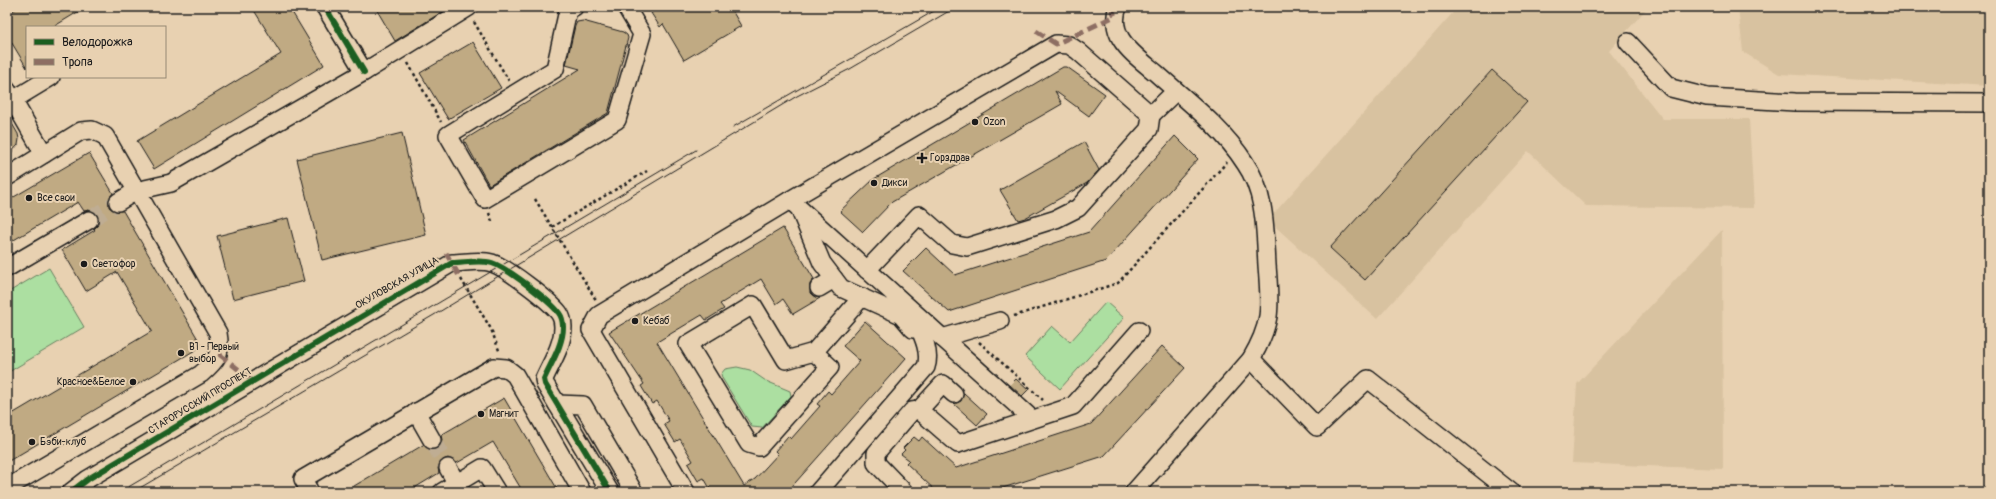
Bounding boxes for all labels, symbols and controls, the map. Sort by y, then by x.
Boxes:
legend [26,26,166,78]
text: Велодорожка [62,35,133,50]
text: Тропа [62,55,93,70]
place label: Ozon [983,116,1006,128]
marker: Ozon [970,117,980,127]
place label: Горздрав [930,152,970,164]
marker: Горздрав [917,153,927,163]
place label: Дикси [881,177,908,189]
marker: Дикси [869,178,879,188]
place label: Все свои [37,192,75,204]
marker: Все свои [24,193,34,203]
street label: ОКУЛОВСКАЯ УЛИЦА [353,254,441,312]
place label: Светофор [92,258,136,270]
marker: Светофор [79,259,89,269]
place label: Кебаб [643,315,670,327]
marker: Кебаб [630,316,640,326]
place label: В1 - Первый выбор [189,341,239,365]
marker: В1 - Первый выбор [176,348,186,358]
street label: СТАРОРУССКИЙ ПРОСПЕКТ [146,364,254,437]
place label: Красное&Белое [57,376,125,388]
marker: Красное&Белое [128,377,138,387]
place label: Магнит [489,408,519,420]
marker: Магнит [476,409,486,419]
place label: Бэби-клуб [40,436,87,448]
marker: Бэби-клуб [27,437,37,447]

